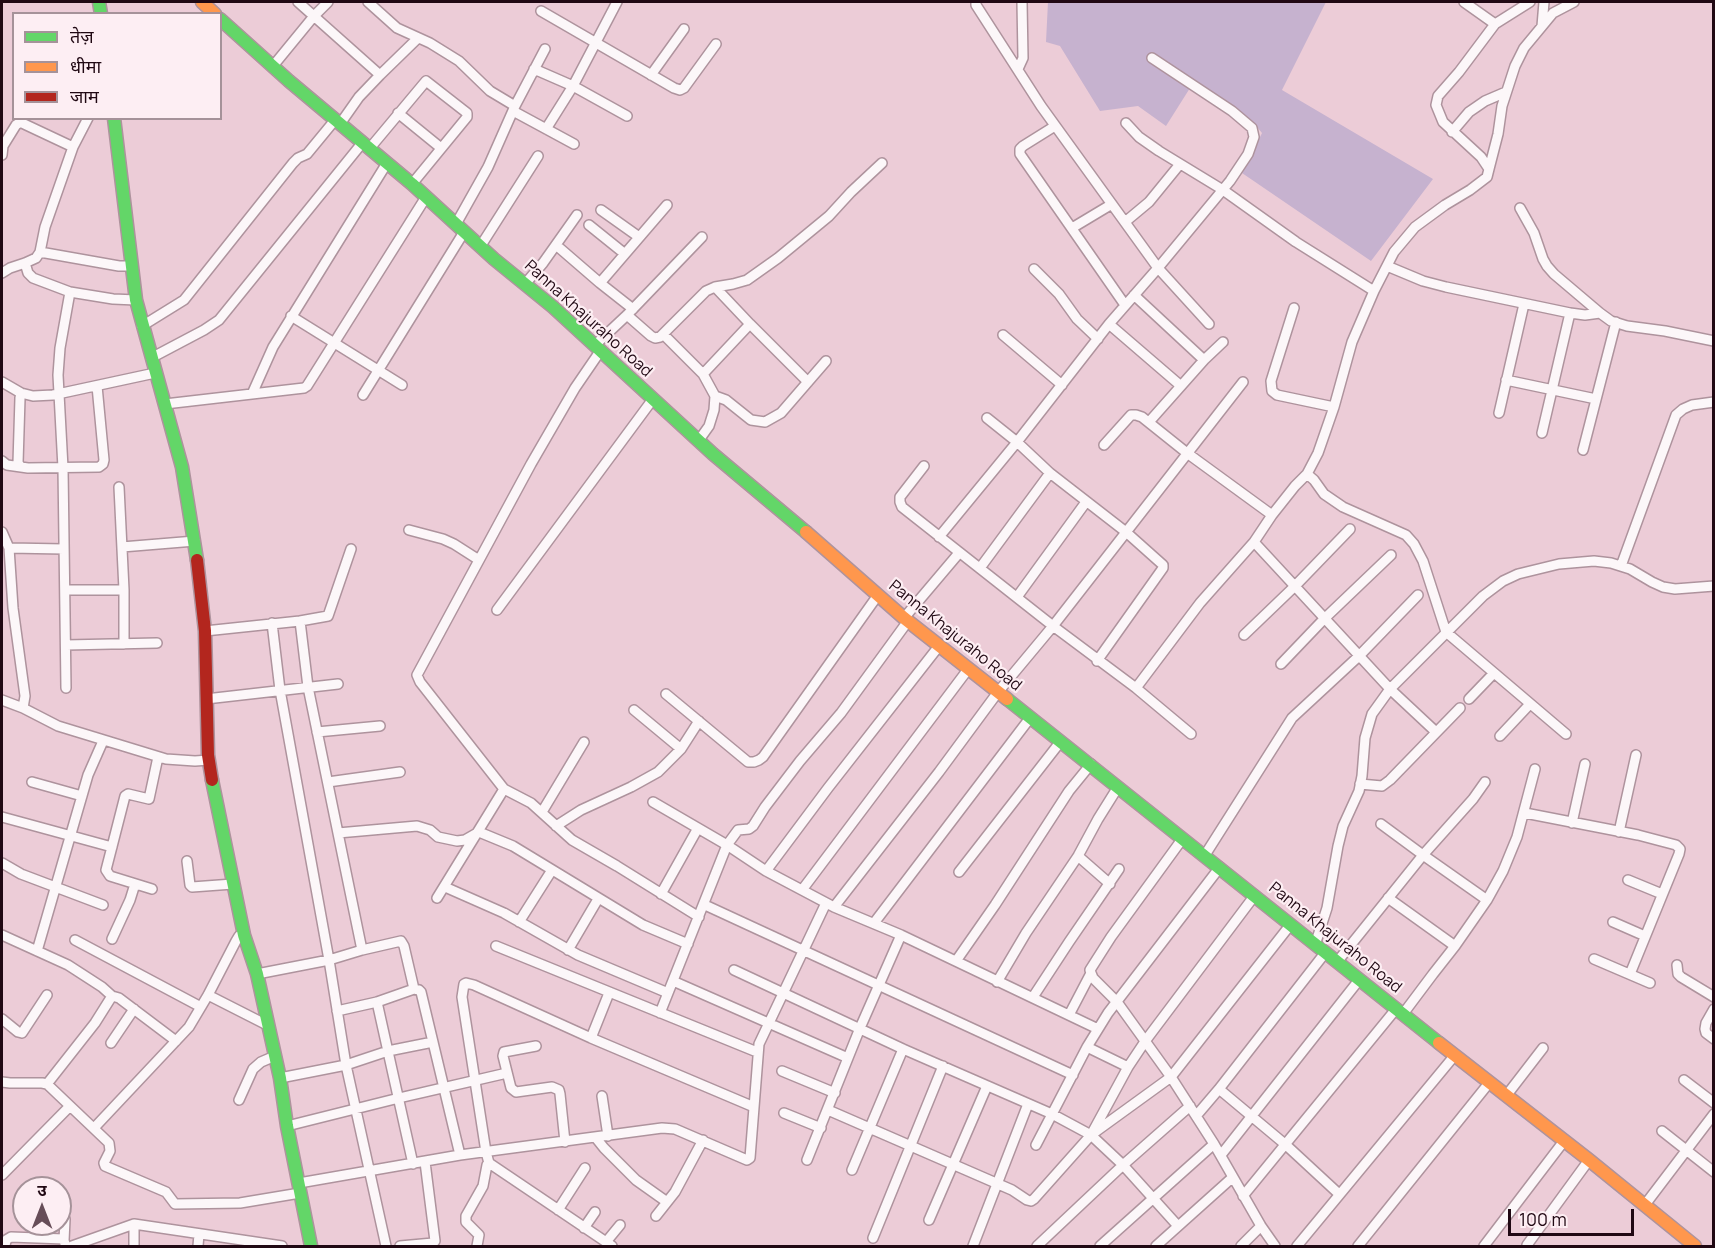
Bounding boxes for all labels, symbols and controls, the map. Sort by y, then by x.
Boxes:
legend [12,12,222,120]
text: तेज़ [70,24,94,48]
text: धीमा [70,54,101,78]
text: जाम [70,84,99,108]
street label: Panna Khajuraho Road [520,257,656,381]
street label: Panna Khajuraho Road [885,577,1025,695]
street label: Panna Khajuraho Road [1265,879,1405,997]
north arrow [12,1176,72,1236]
text: उ [37,1179,47,1201]
scale bar [1511,1197,1637,1235]
text: 100 m [1519,1207,1567,1231]

